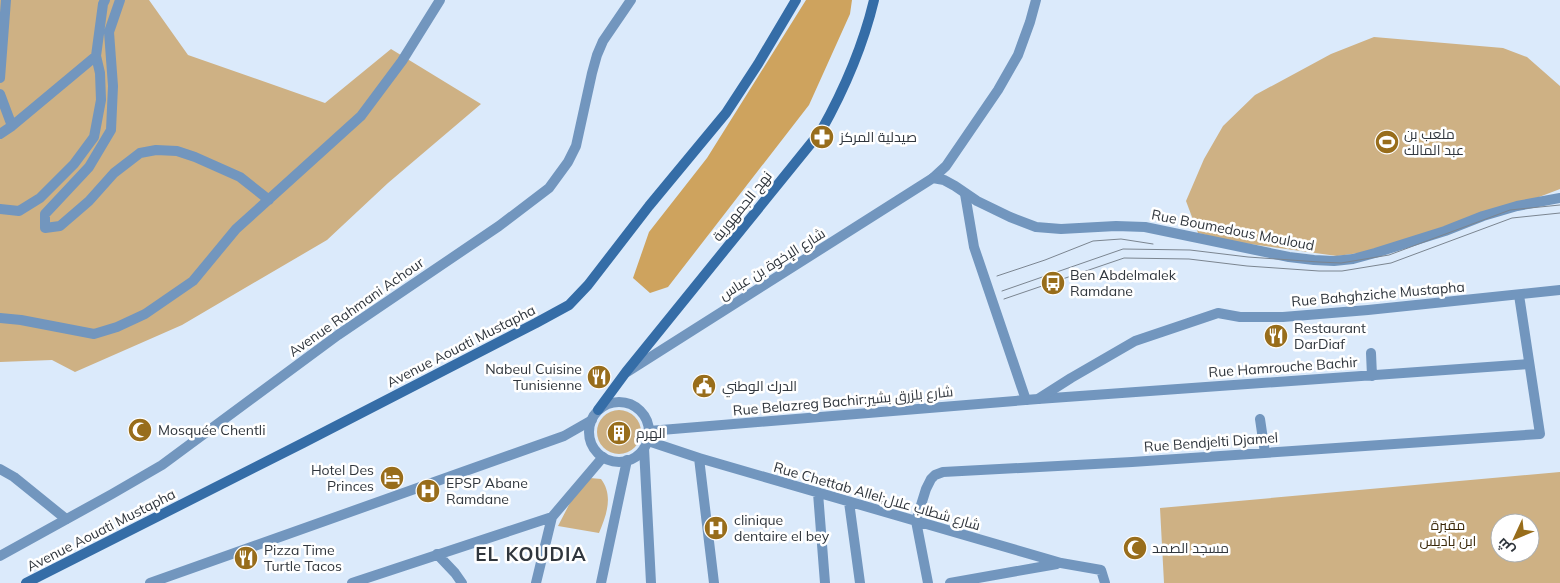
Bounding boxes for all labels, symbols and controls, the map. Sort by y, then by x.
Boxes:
pharmacy icon: صيدلية المركز [809,124,835,150]
place label: ملعب بن عبد المالك [1404,125,1464,159]
place label: صيدلية المركز [839,128,917,146]
sports icon: ملعب بن عبد المالك [1374,129,1400,155]
street label: نهج الجمهورية [708,167,776,245]
street label: Rue Boumedous Mouloud [1150,205,1316,255]
street label: شارع الإخوة بن عباس [716,224,828,304]
street label: Avenue Rahmani Achour [285,253,428,361]
place label: Ben Abdelmalek Ramdane [1070,266,1177,300]
bus stop icon: Ben Abdelmalek Ramdane [1040,270,1066,296]
street label: Rue Bahghziche Mustapha [1291,277,1465,311]
street label: Avenue Aouati Mustapha [384,301,538,391]
place label: Restaurant DarDiaf [1294,319,1366,353]
restaurant icon: Restaurant DarDiaf [1263,323,1289,349]
street label: Rue Hamrouche Bachir [1208,353,1359,381]
place label: Nabeul Cuisine Tunisienne [485,360,582,394]
restaurant icon: Nabeul Cuisine Tunisienne [586,364,612,390]
public building icon: الدرك الوطني [691,373,717,399]
place label: الدرك الوطني [722,377,797,398]
street label: Rue Belazreg Bachir;شارع بلزرق بشير [732,382,954,420]
mosque icon: Mosquée Chentli [127,417,153,443]
building icon: الهرم [606,420,632,446]
place label: Mosquée Chentli [158,421,265,439]
place label: الهرم [636,424,666,443]
street label: Rue Bendjelti Djamel [1143,428,1279,456]
street label: Rue Chettab Allel;شارع شطاب علال [772,458,982,534]
place label: Hotel Des Princes [311,461,374,495]
hotel icon: Hotel Des Princes [379,465,405,491]
place label: EPSP Abane Ramdane [446,474,528,508]
hospital icon: EPSP Abane Ramdane [415,478,441,504]
street label: Avenue Aouati Mustapha [24,485,178,575]
place label: clinique dentaire el bey [734,511,830,545]
north arrow [1490,513,1540,563]
hospital icon: clinique dentaire el bey [703,515,729,541]
park label: مقبرة ابن باديس [1420,516,1476,550]
text: ش [1493,534,1518,560]
mosque icon: مسجد الصمد [1122,535,1148,561]
place label: مسجد الصمد [1152,539,1229,557]
place label: Pizza Time Turtle Tacos [264,541,342,575]
district label: EL KOUDIA [475,542,587,566]
restaurant icon: Pizza Time Turtle Tacos [233,545,259,571]

